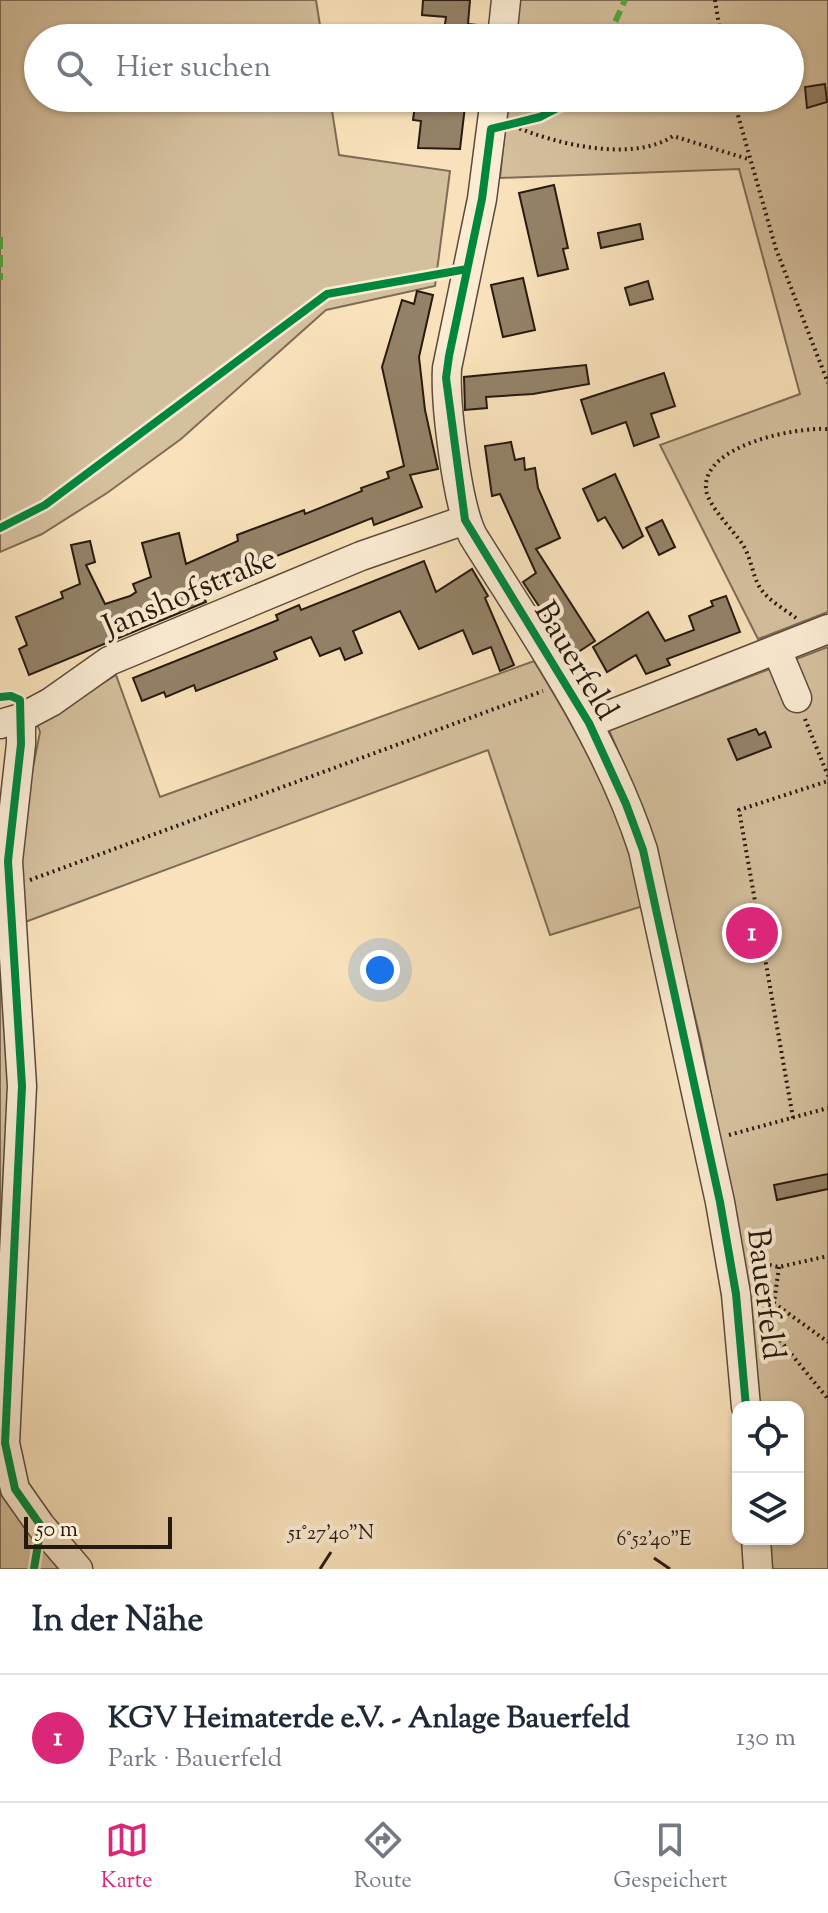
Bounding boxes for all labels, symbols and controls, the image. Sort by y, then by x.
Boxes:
search box [24,24,804,112]
icon: search [52,46,96,90]
text: Hier suchen [116,47,271,90]
street label: Janshofstraße [94,537,284,652]
street label: Bauerfeld [521,593,628,730]
pin: 1 [726,903,778,963]
your location [360,950,400,990]
street label: Bauerfeld [733,1226,795,1363]
map controls [732,1401,804,1545]
button: locate [732,1401,804,1473]
button: layers [732,1473,804,1545]
scale bar [24,1513,172,1549]
text: 50 m [36,1515,78,1547]
text: 51°27'40"N [287,1520,374,1549]
text: 6°52'40"E [617,1526,691,1555]
text: In der Nähe [32,1597,203,1646]
text: KGV Heimaterde e.V. - Anlage Bauerfeld [108,1698,630,1741]
text: 1 [54,1720,62,1757]
text: 130 m [736,1720,796,1757]
text: Park · Bauerfeld [108,1741,282,1778]
tab: Karte [101,1818,153,1898]
tab: Route [354,1818,412,1898]
tab: Gespeichert [613,1818,727,1898]

